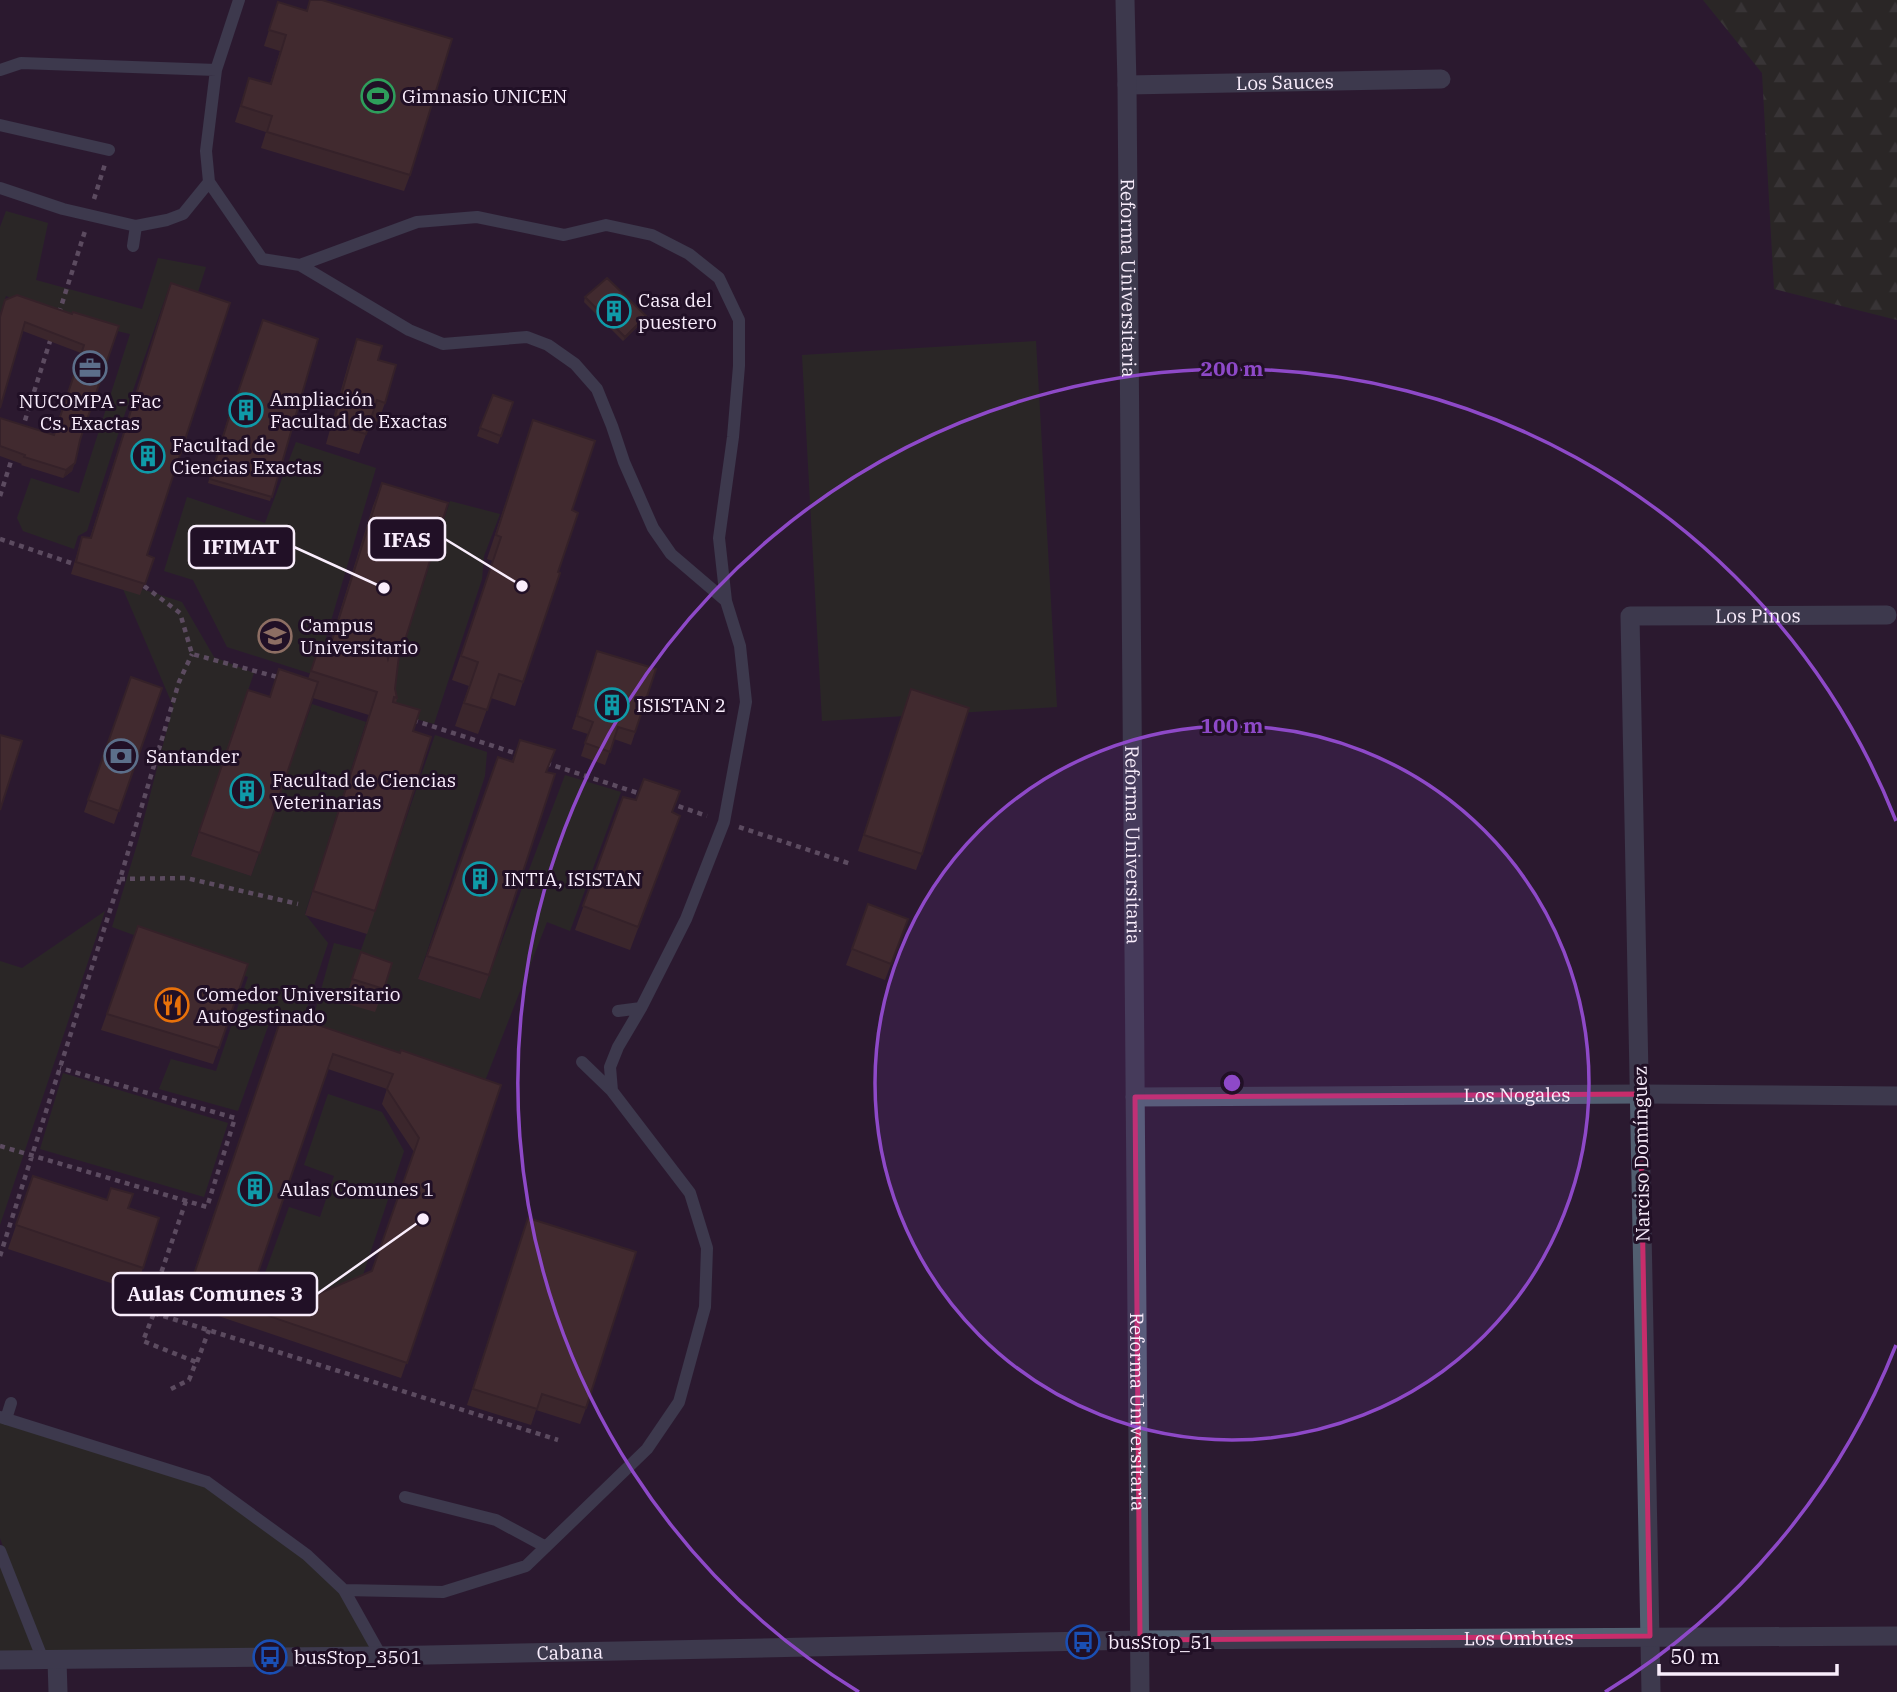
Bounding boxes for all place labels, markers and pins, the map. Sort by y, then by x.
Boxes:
sports icon: Gimnasio UNICEN [359,77,397,115]
place label: Gimnasio UNICEN [402,84,567,108]
place label: Casa del puestero [638,288,717,334]
building icon: Casa del puestero [595,292,633,330]
office icon: NUCOMPA - Fac Cs. Exactas [71,349,109,387]
place label: Ampliación Facultad de Exactas [270,387,447,433]
place label: NUCOMPA - Fac Cs. Exactas [19,389,162,435]
building icon: Ampliación Facultad de Exactas [227,391,265,429]
place label: Facultad de Ciencias Exactas [172,433,322,479]
building icon: Facultad de Ciencias Exactas [129,437,167,475]
callout: IFAS [369,518,445,560]
callout: IFIMAT [189,526,294,568]
place label: Campus Universitario [300,613,418,659]
school or university icon: Campus Universitario [256,617,294,655]
building icon: ISISTAN 2 [593,686,631,724]
place label: ISISTAN 2 [636,693,726,717]
bank icon: Santander [102,737,140,775]
place label: Santander [146,744,240,768]
place label: Facultad de Ciencias Veterinarias [272,768,456,814]
building icon: Facultad de Ciencias Veterinarias [228,772,266,810]
building icon: INTIA, ISISTAN [461,860,499,898]
place label: INTIA, ISISTAN [504,867,642,891]
place label: Comedor Universitario Autogestinado [196,982,401,1028]
restaurant icon: Comedor Universitario Autogestinado [153,986,191,1024]
centre of rings [1220,1071,1244,1095]
building icon: Aulas Comunes 1 [236,1170,274,1208]
place label: Aulas Comunes 1 [280,1177,434,1201]
callout: Aulas Comunes 3 [113,1273,317,1315]
bus stop icon: busStop_51 [1064,1623,1102,1661]
place label: busStop_51 [1108,1630,1213,1654]
bus stop icon: busStop_3501 [251,1638,289,1676]
place label: busStop_3501 [294,1645,422,1669]

